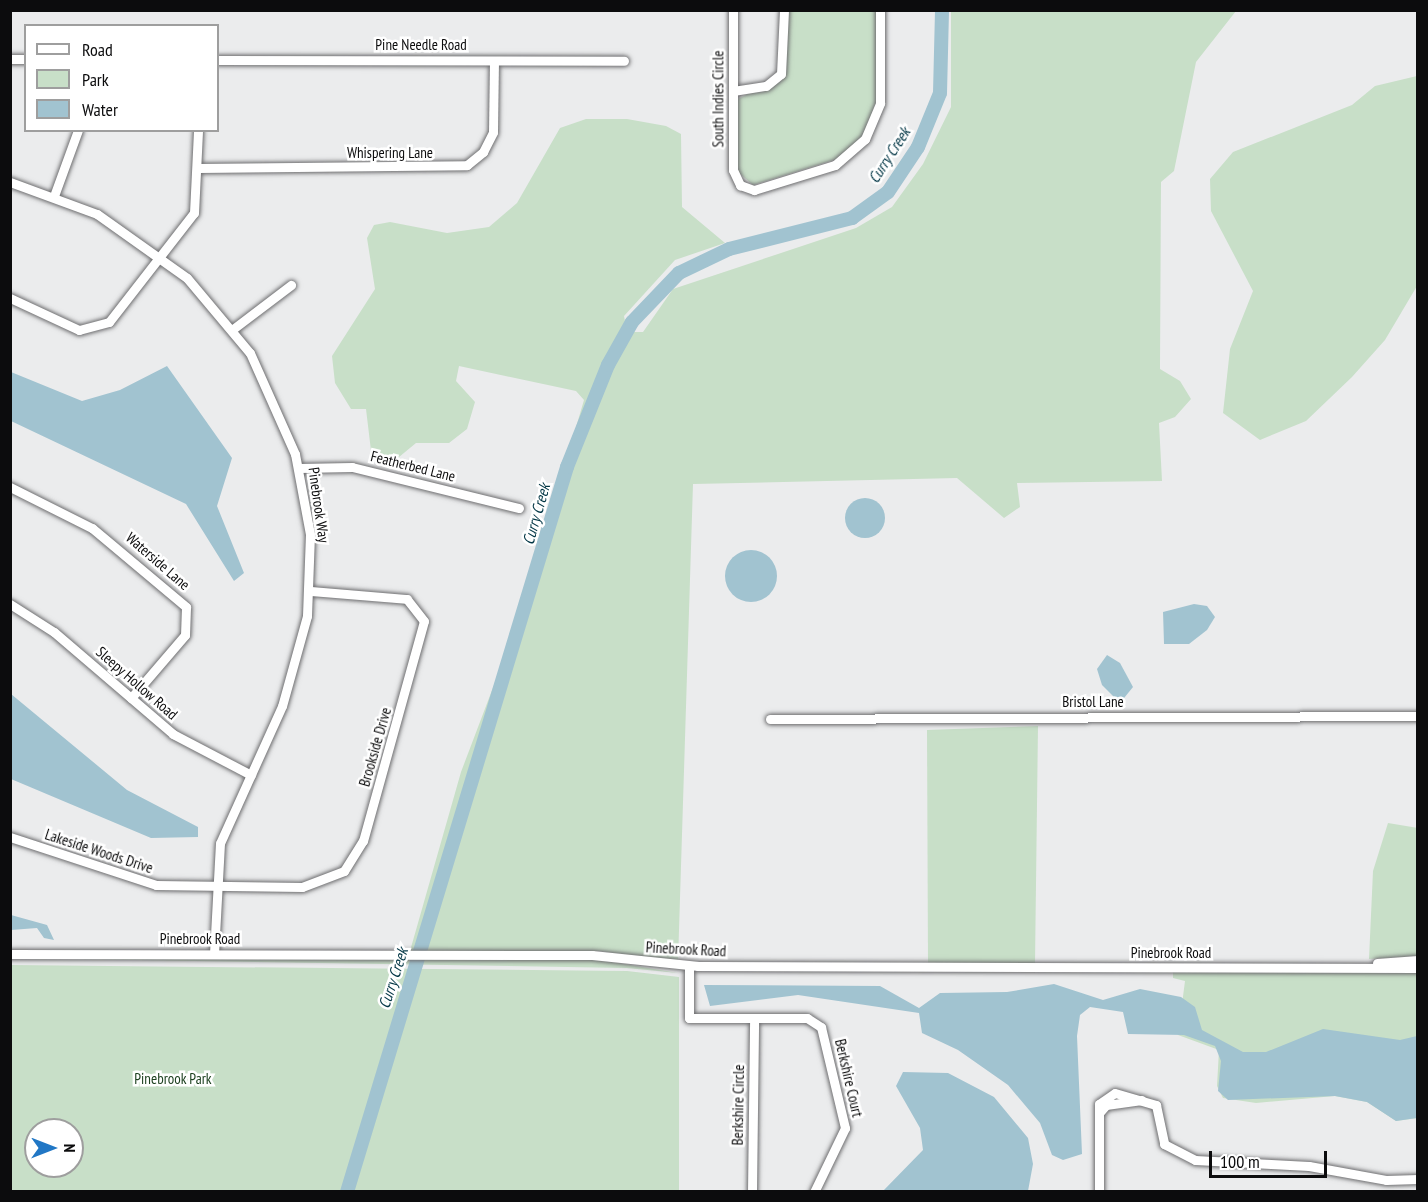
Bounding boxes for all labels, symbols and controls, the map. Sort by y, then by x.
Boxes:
legend [24,24,219,132]
street label: Pine Needle Road [375,36,467,54]
text: Road [82,38,113,61]
street label: South Indies Circle [709,51,727,147]
text: Park [82,68,109,91]
text: Water [82,98,118,121]
water label: Curry Creek [864,123,914,187]
street label: Whispering Lane [347,144,433,162]
street label: Featherbed Lane [369,447,457,485]
street label: Pinebrook Way [305,466,333,544]
water label: Curry Creek [518,481,554,547]
street label: Waterside Lane [122,528,194,594]
street label: Sleepy Hollow Road [92,642,182,724]
street label: Bristol Lane [1062,693,1124,711]
street label: Brookside Drive [355,705,395,789]
street label: Lakeside Woods Drive [43,825,155,877]
street label: Pinebrook Road [160,930,240,948]
street label: Pinebrook Road [645,938,727,960]
street label: Pinebrook Road [1131,944,1211,962]
water label: Curry Creek [374,945,412,1011]
street label: Berkshire Court [831,1037,867,1119]
street label: Berkshire Circle [728,1064,748,1146]
park label: Pinebrook Park [134,1070,212,1088]
north arrow [24,1118,84,1178]
scale bar [1212,1139,1330,1177]
text: N [60,1144,80,1152]
text: 100 m [1220,1150,1260,1173]

